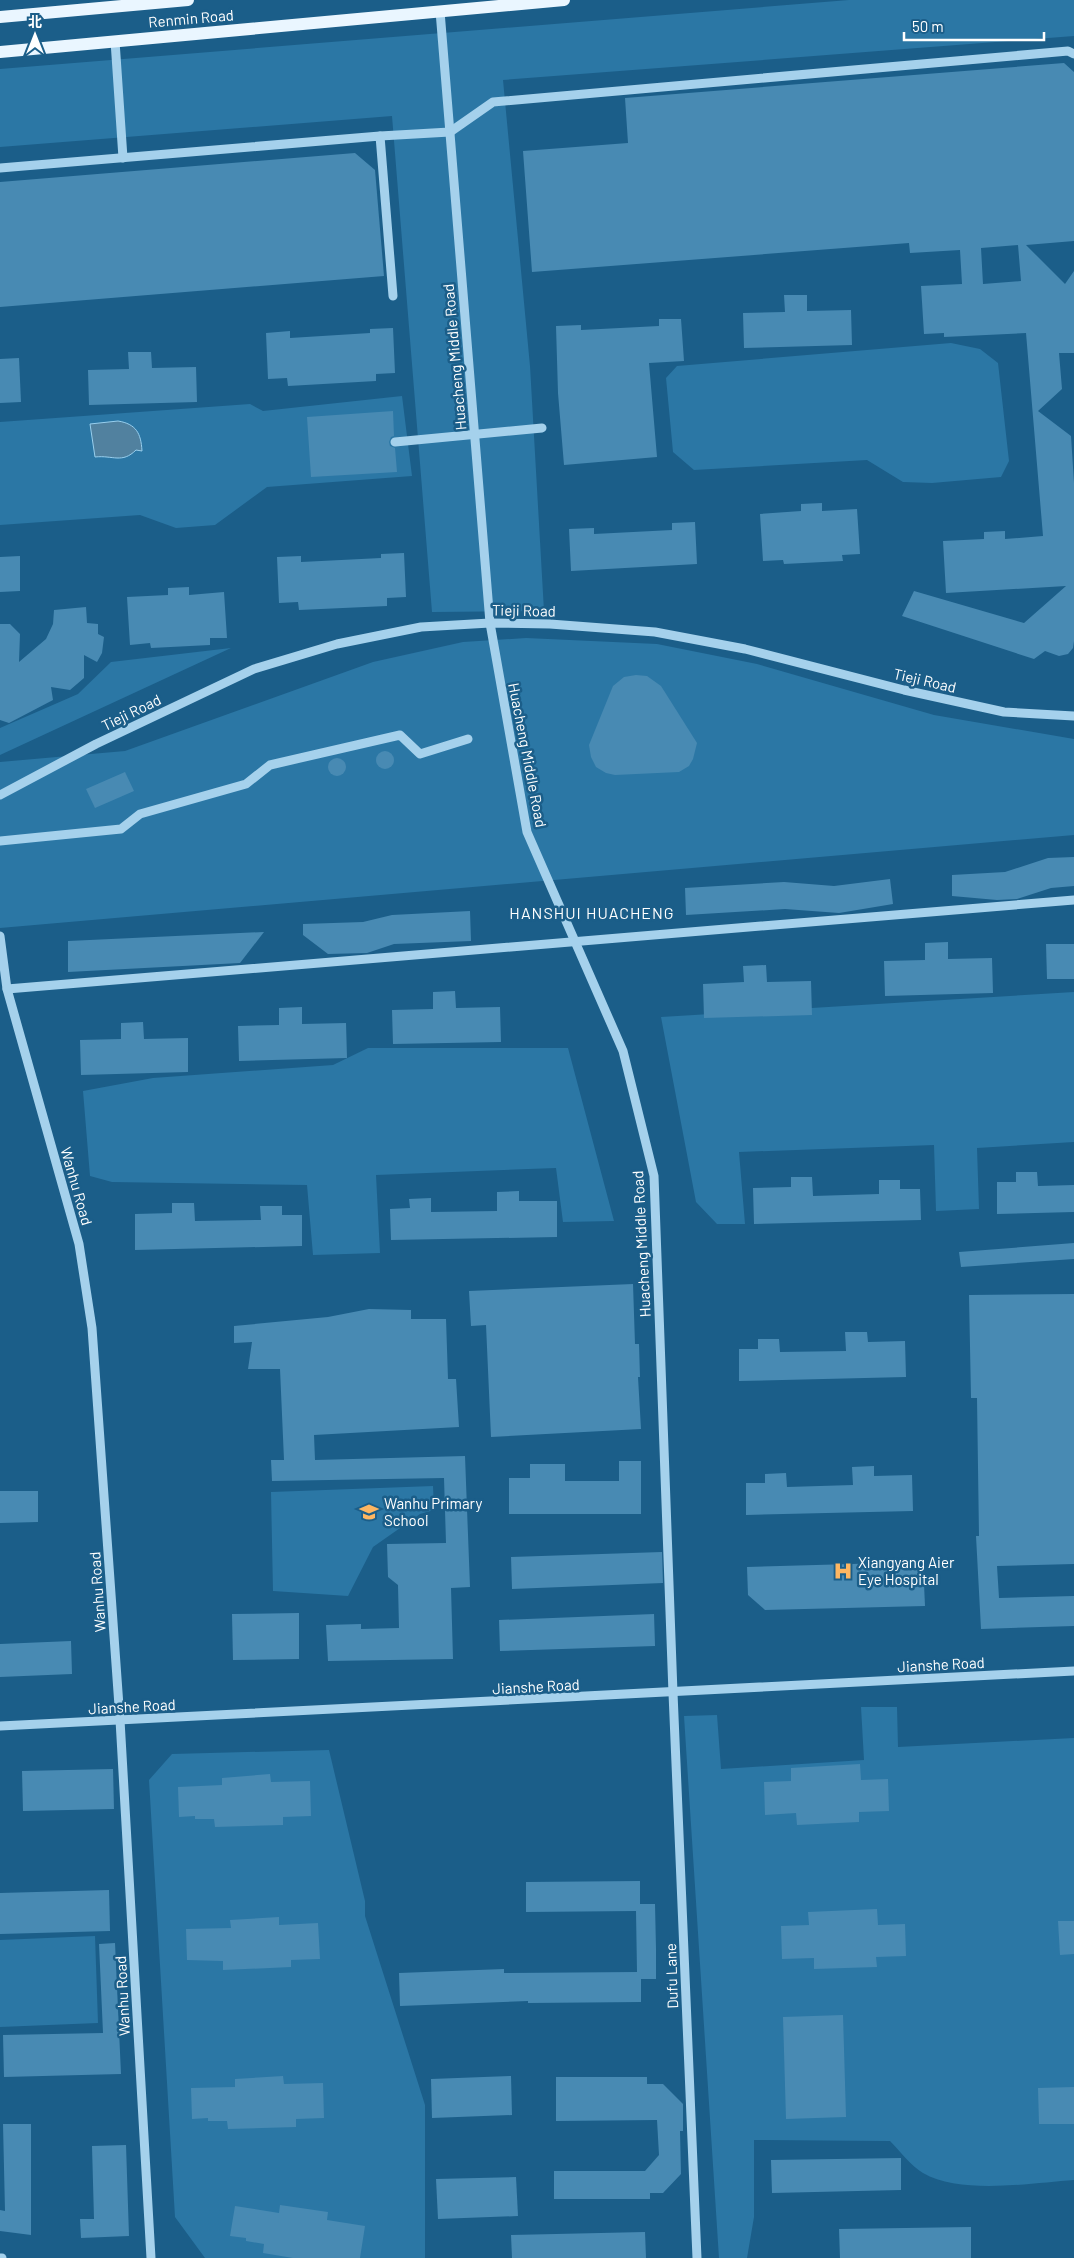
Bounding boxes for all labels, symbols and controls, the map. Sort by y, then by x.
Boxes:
street label: Renmin Road [148,5,234,31]
north arrow [10,10,60,60]
scale bar [904,10,1044,42]
text: 北 [28,13,42,30]
text: 50 m [912,17,944,35]
street label: Huacheng Middle Road [439,283,469,431]
street label: Tieji Road [492,600,556,620]
street label: Tieji Road [892,664,958,696]
street label: Huacheng Middle Road [505,681,551,829]
street label: Tieji Road [98,690,164,734]
district label: HANSHUI HUACHENG [509,903,675,922]
street label: Wanhu Road [57,1145,97,1227]
street label: Huacheng Middle Road [628,1170,654,1318]
place label: Wanhu Primary School [384,1494,482,1529]
school or university icon: Wanhu Primary School [358,1501,380,1523]
street label: Wanhu Road [85,1551,109,1633]
place label: Xiangyang Aier Eye Hospital [858,1553,955,1588]
hospital icon: Xiangyang Aier Eye Hospital [832,1560,854,1582]
street label: Jianshe Road [897,1653,985,1675]
street label: Jianshe Road [492,1675,580,1697]
street label: Jianshe Road [88,1695,176,1717]
street label: Dufu Lane [661,1943,681,2009]
street label: Wanhu Road [111,1955,133,2037]

